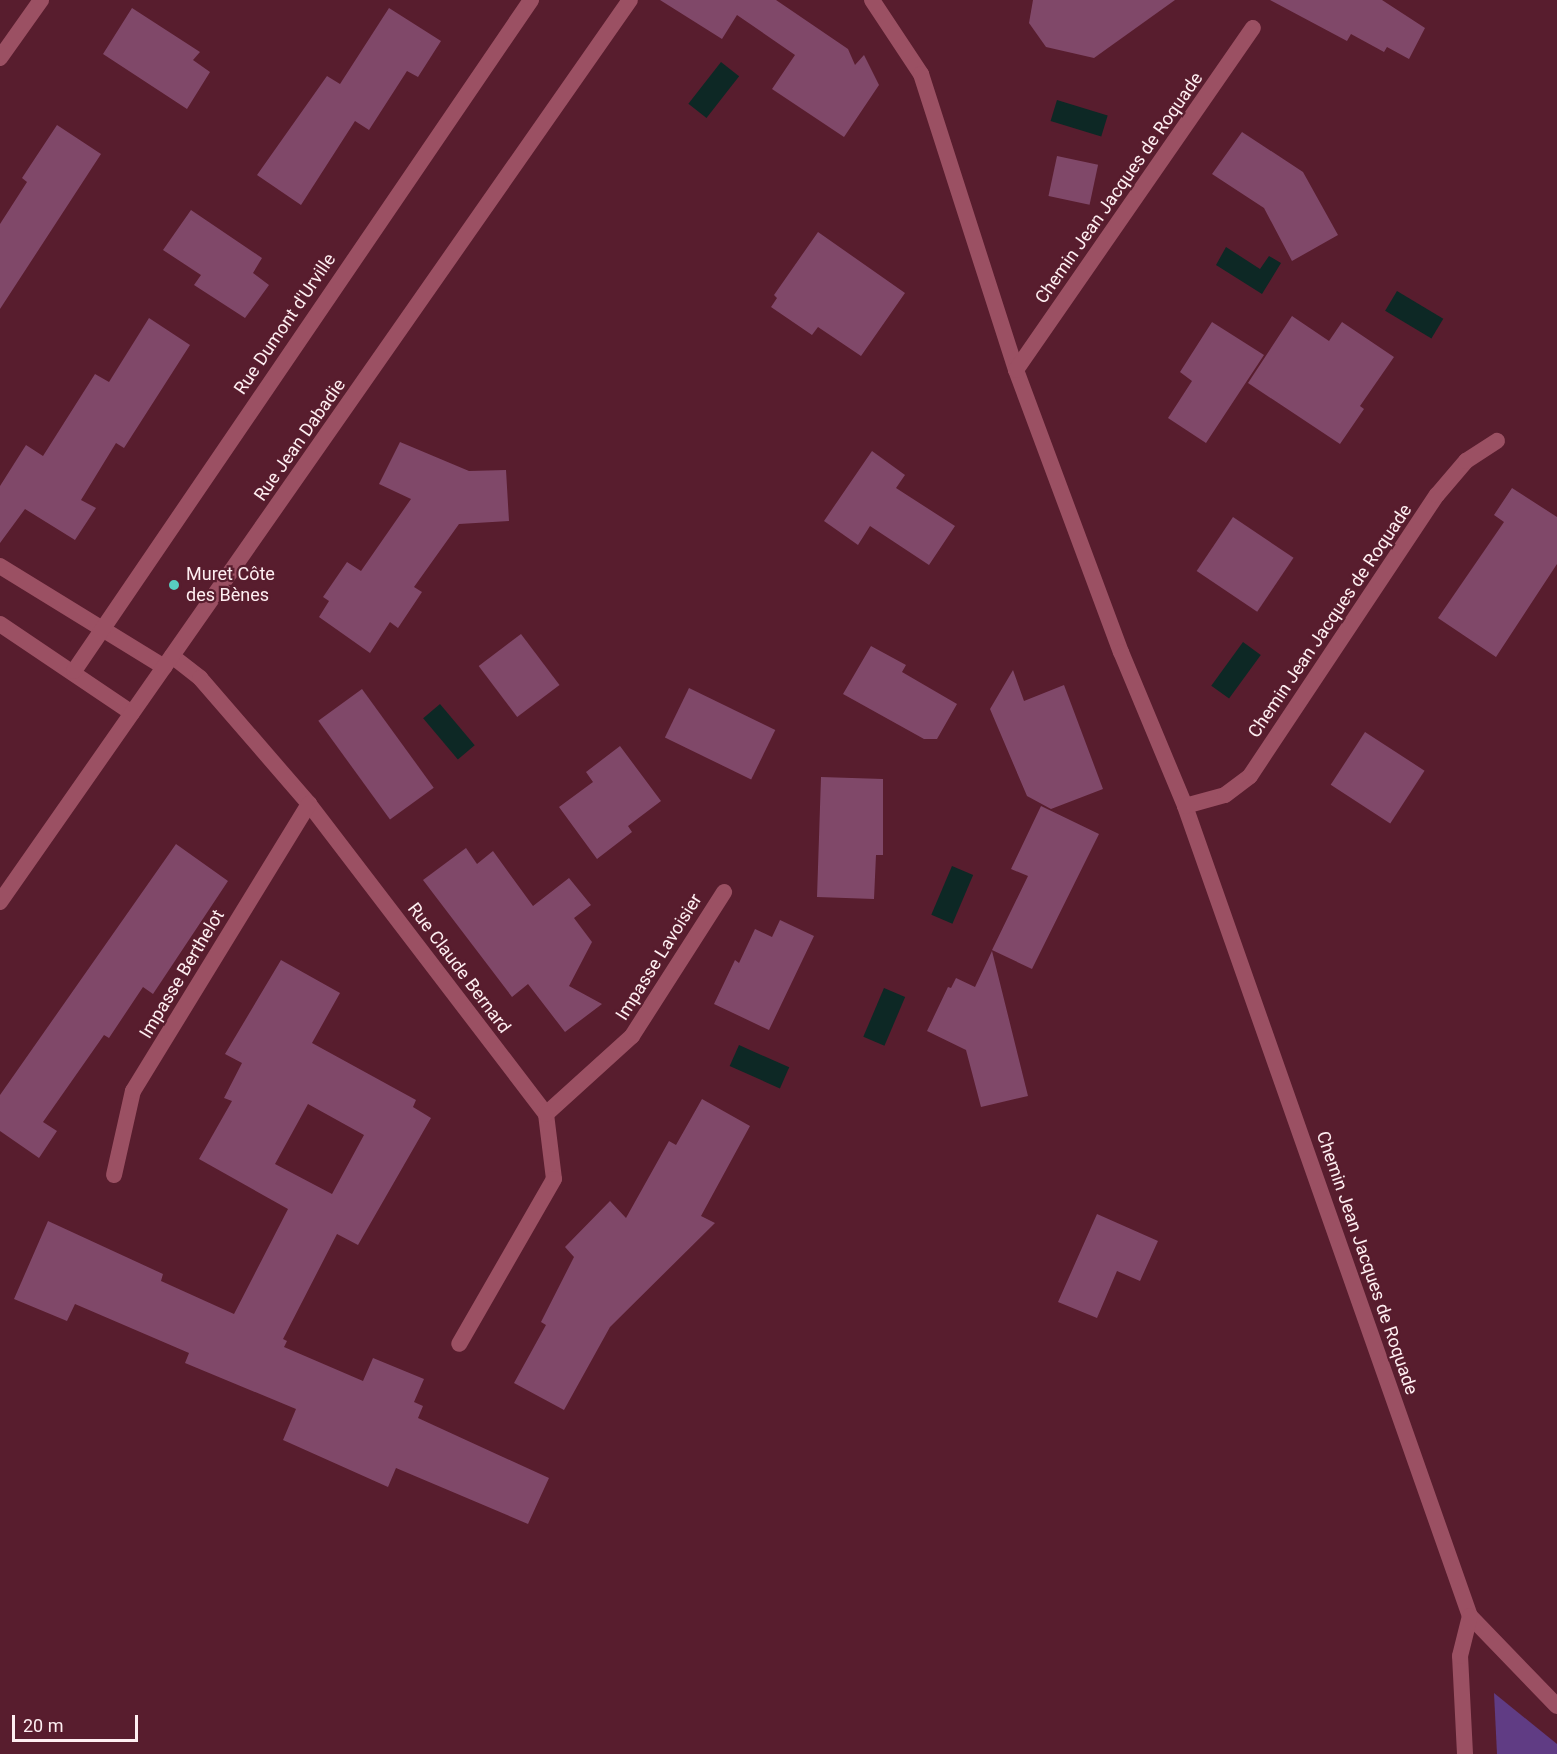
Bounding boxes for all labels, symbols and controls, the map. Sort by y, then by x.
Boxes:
street label: Chemin Jean Jacques de Roquade [1031,68,1207,308]
street label: Rue Dumont d'Urville [230,249,340,399]
street label: Rue Jean Dabadie [250,375,350,505]
street label: Chemin Jean Jacques de Roquade [1244,500,1416,742]
place label: Muret Côte des Bènes [186,564,275,606]
marker: Muret Côte des Bènes [167,578,181,592]
street label: Impasse Lavoisier [611,890,707,1024]
street label: Rue Claude Bernard [403,899,515,1037]
street label: Impasse Berthelot [135,906,229,1042]
street label: Chemin Jean Jacques de Roquade [1312,1128,1422,1398]
scale bar [15,1703,141,1741]
text: 20 m [23,1715,63,1736]

